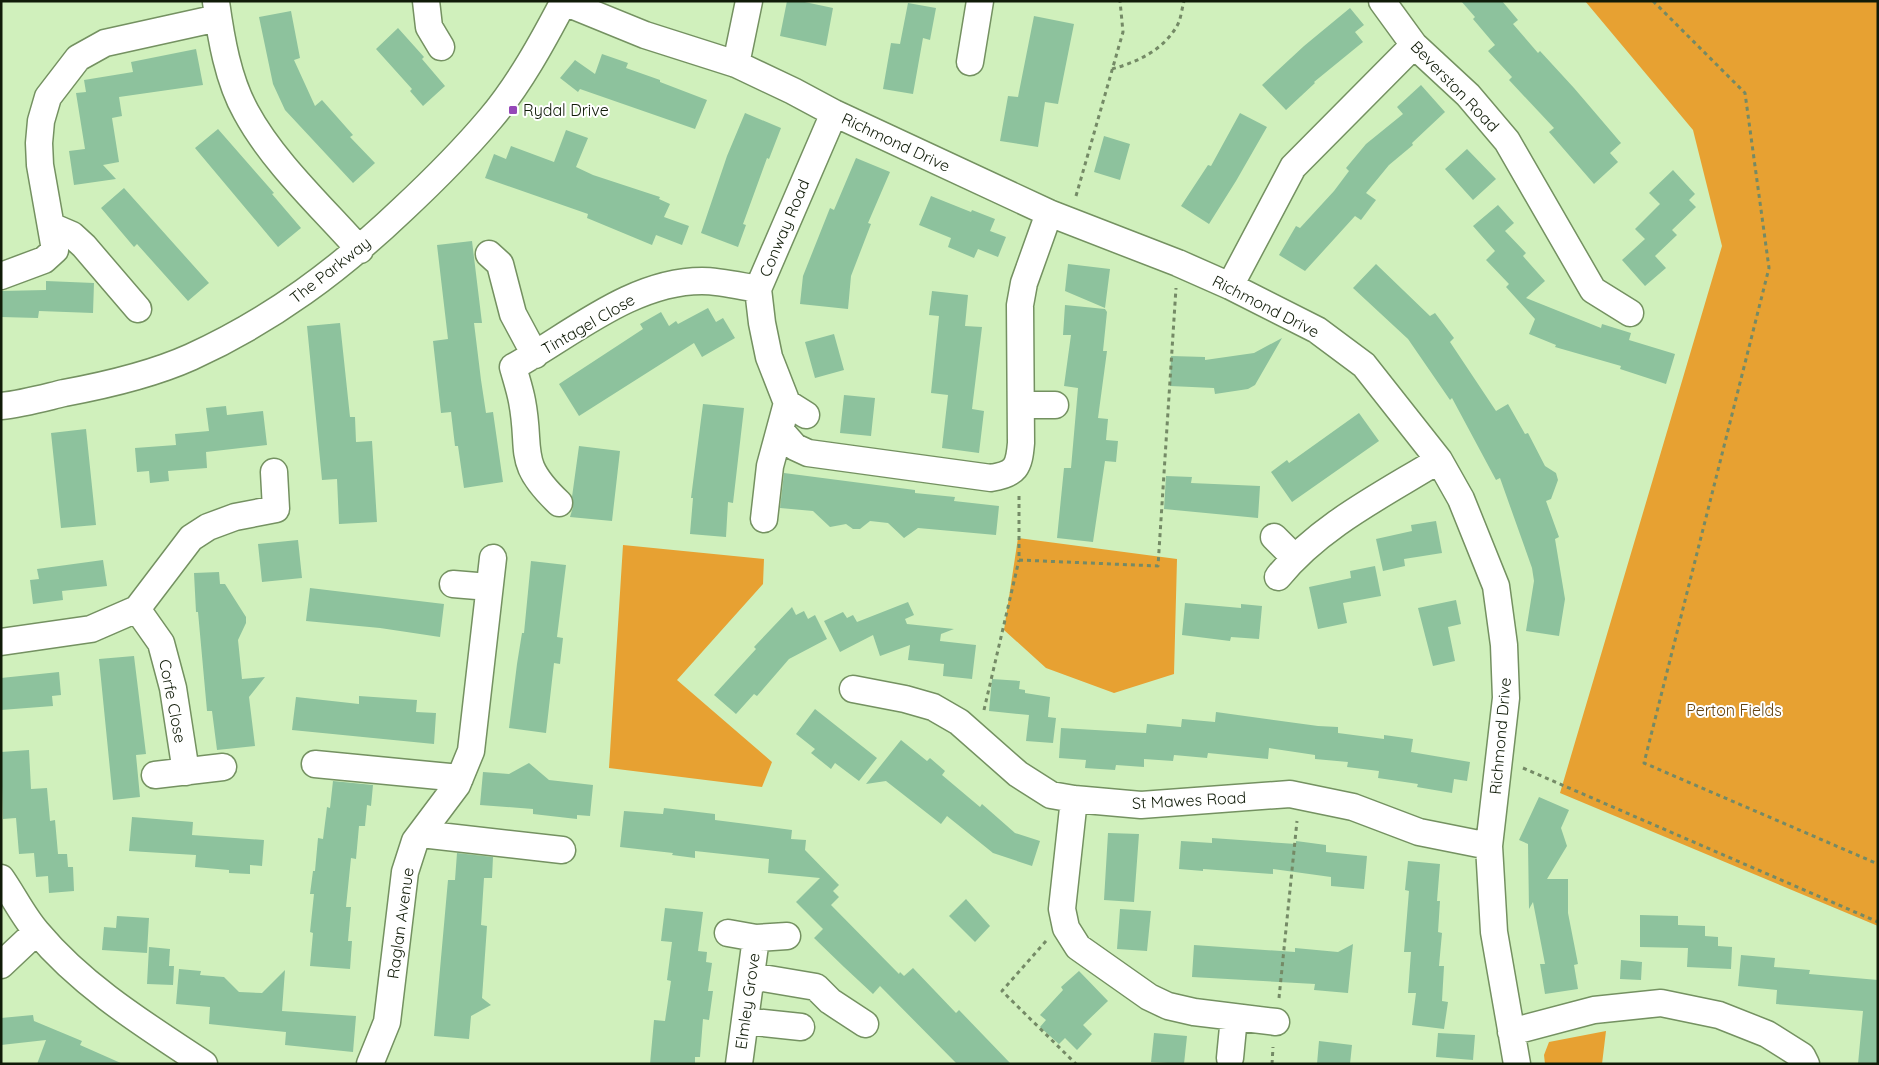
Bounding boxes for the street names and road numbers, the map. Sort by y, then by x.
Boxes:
street label: Beverston Road [1407,36,1503,136]
street label: Richmond Drive [838,108,954,176]
street label: Conway Road [754,176,814,280]
street label: The Parkway [286,232,374,308]
street label: Richmond Drive [1209,270,1323,342]
street label: Tintagel Close [538,289,638,359]
street label: Corfe Close [155,657,191,745]
street label: Richmond Drive [1485,677,1515,795]
street label: St Mawes Road [1131,787,1247,813]
street label: Raglan Avenue [382,866,418,980]
street label: Elmley Grove [730,951,764,1051]

